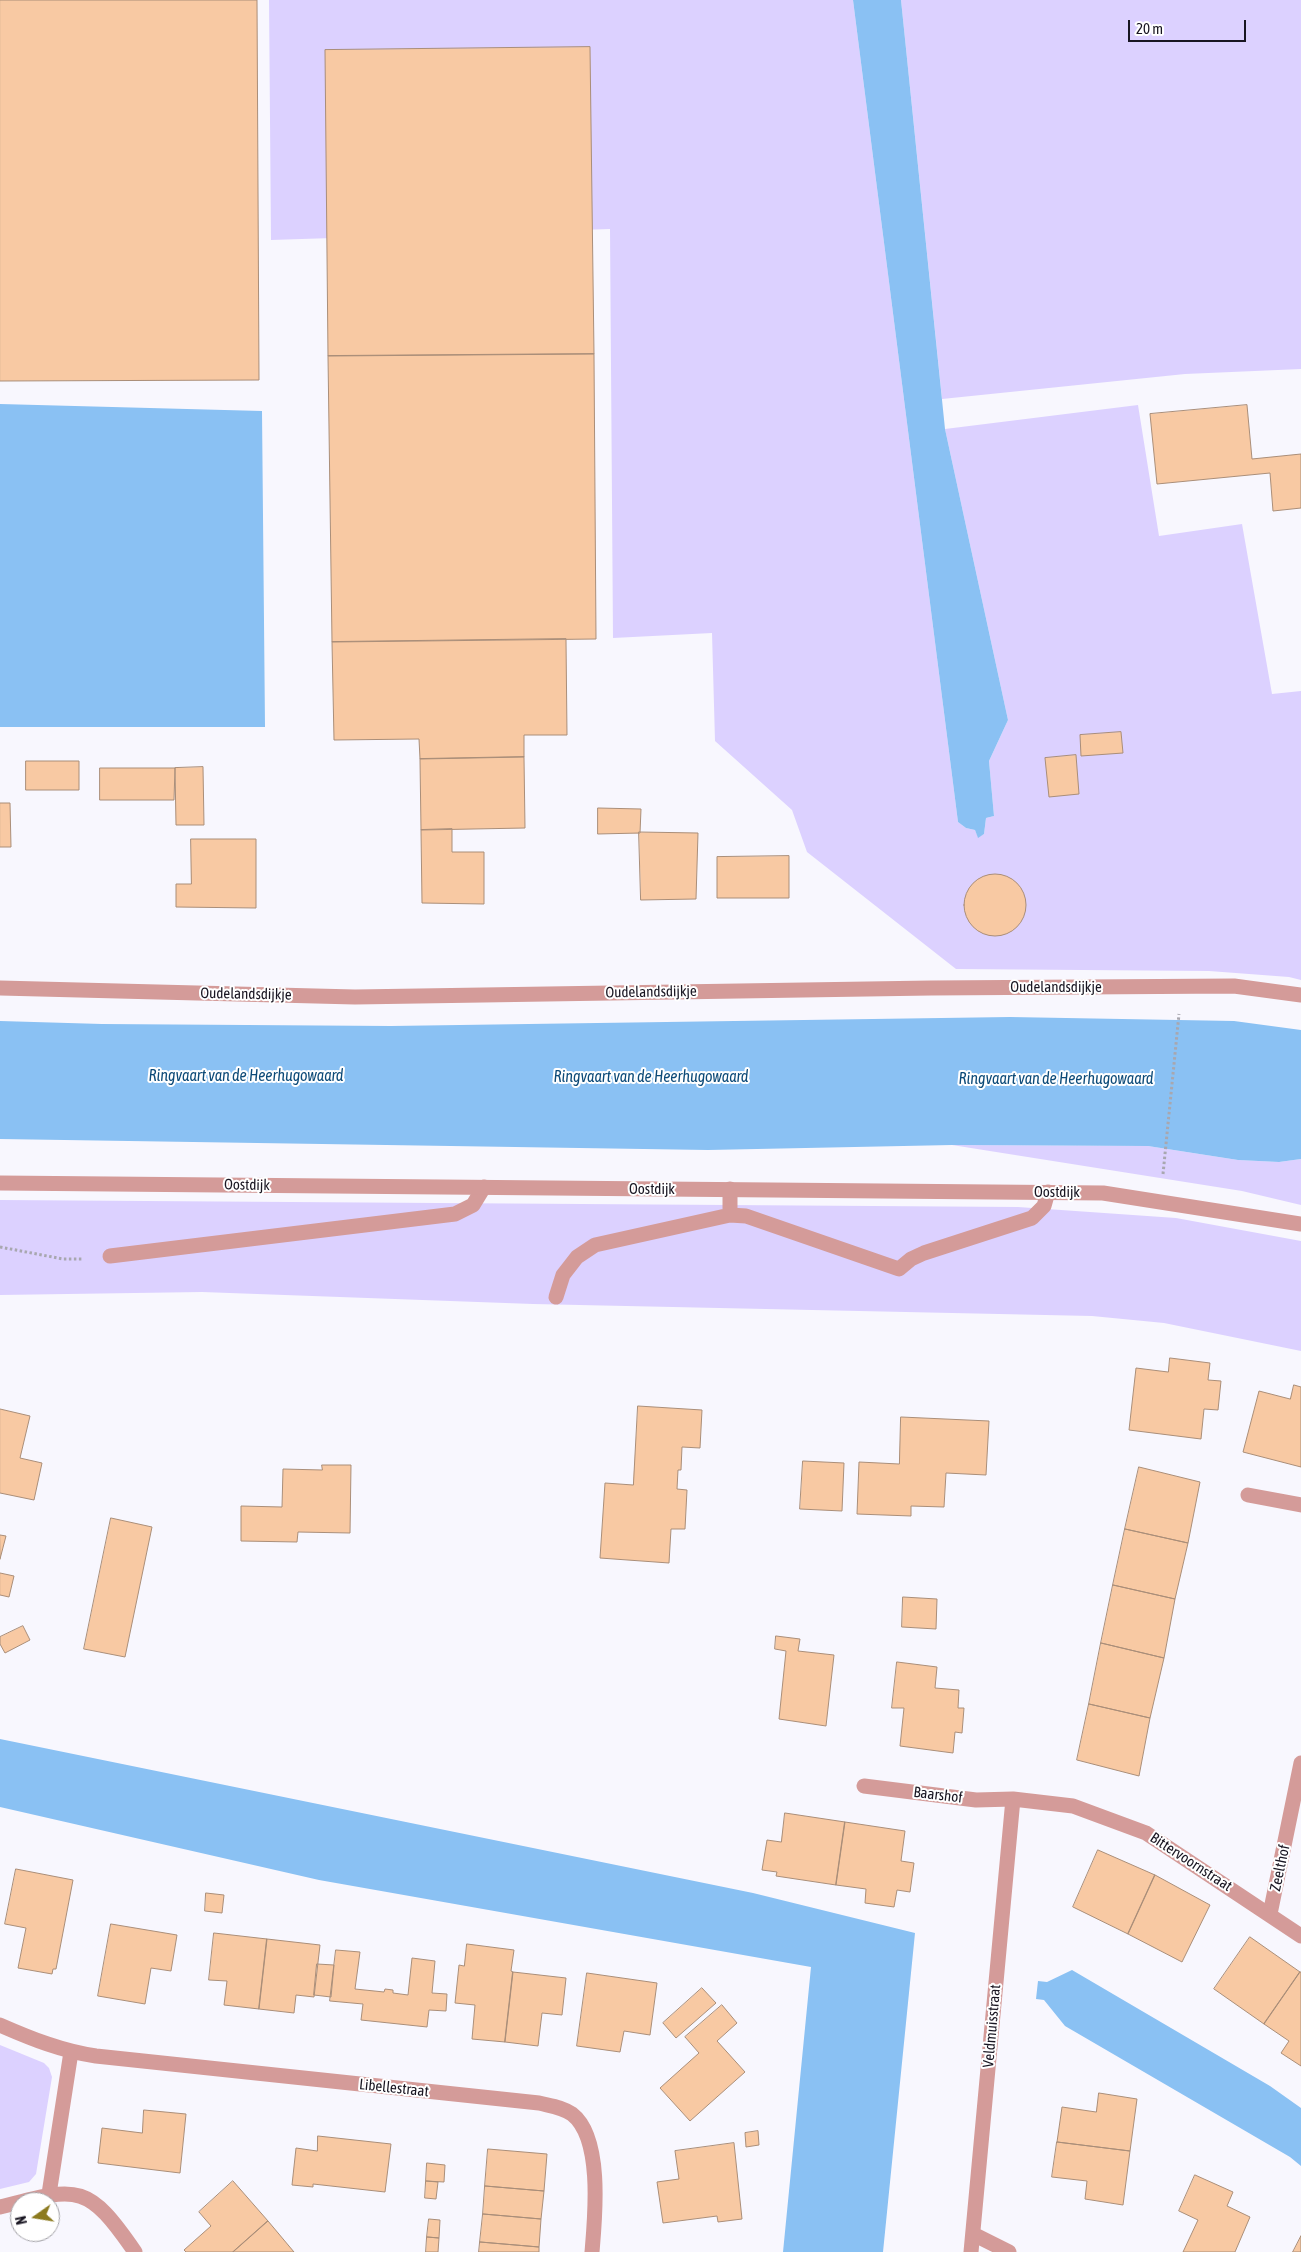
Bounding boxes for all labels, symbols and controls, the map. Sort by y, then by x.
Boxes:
scale bar [1131,10,1248,42]
text: 20 m [1136,20,1163,37]
street label: Oudelandsdijkje [1010,978,1102,996]
street label: Oudelandsdijkje [605,982,697,1002]
street label: Oudelandsdijkje [200,984,292,1004]
water label: Ringvaart van de Heerhugowaard [149,1066,343,1086]
water label: Ringvaart van de Heerhugowaard [554,1067,748,1087]
water label: Ringvaart van de Heerhugowaard [959,1069,1153,1089]
street label: Oostdijk [224,1176,270,1194]
street label: Oostdijk [629,1180,675,1198]
street label: Oostdijk [1034,1183,1080,1201]
street label: Baarshof [912,1783,964,1807]
street label: Bittervoornstraat [1147,1829,1235,1895]
street label: Zeelthof [1266,1843,1294,1893]
street label: Veldmuisstraat [979,1984,1005,2068]
street label: Libellestraat [358,2075,430,2101]
north arrow [10,2192,60,2242]
text: N [13,2214,30,2226]

